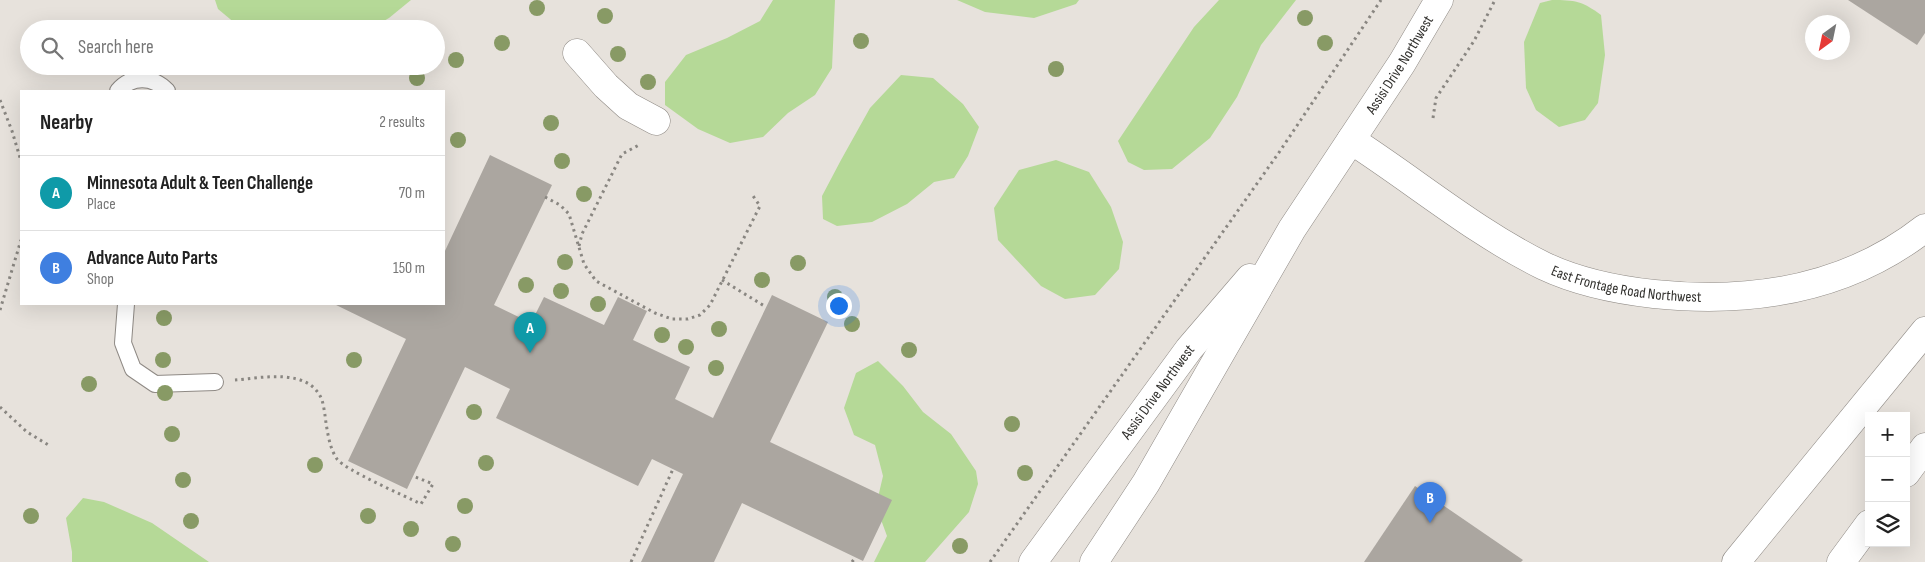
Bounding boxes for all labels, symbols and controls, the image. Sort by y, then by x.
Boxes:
street label: Assisi Drive Northwest [1361,11,1438,118]
north arrow [1805,15,1850,60]
search box [20,20,445,75]
icon: search [38,34,66,62]
text: Search here [78,36,154,59]
text: Nearby [40,110,93,135]
text: 2 results [379,113,425,132]
text: Minnesota Adult & Teen Challenge [87,172,313,195]
text: A [52,184,60,203]
text: 70 m [399,184,425,203]
text: Place [87,195,116,214]
text: Advance Auto Parts [87,247,218,270]
text: B [52,259,60,278]
text: 150 m [393,259,425,278]
street label: East Frontage Road Northwest [1549,261,1702,306]
text: Shop [87,270,114,289]
your location [826,293,852,319]
pin: A [514,312,546,353]
street label: Assisi Drive Northwest [1116,340,1199,444]
map controls [1865,412,1910,547]
button: + [1865,412,1910,457]
button: − [1865,457,1910,502]
pin: B [1414,482,1446,523]
button: layers [1865,502,1910,547]

